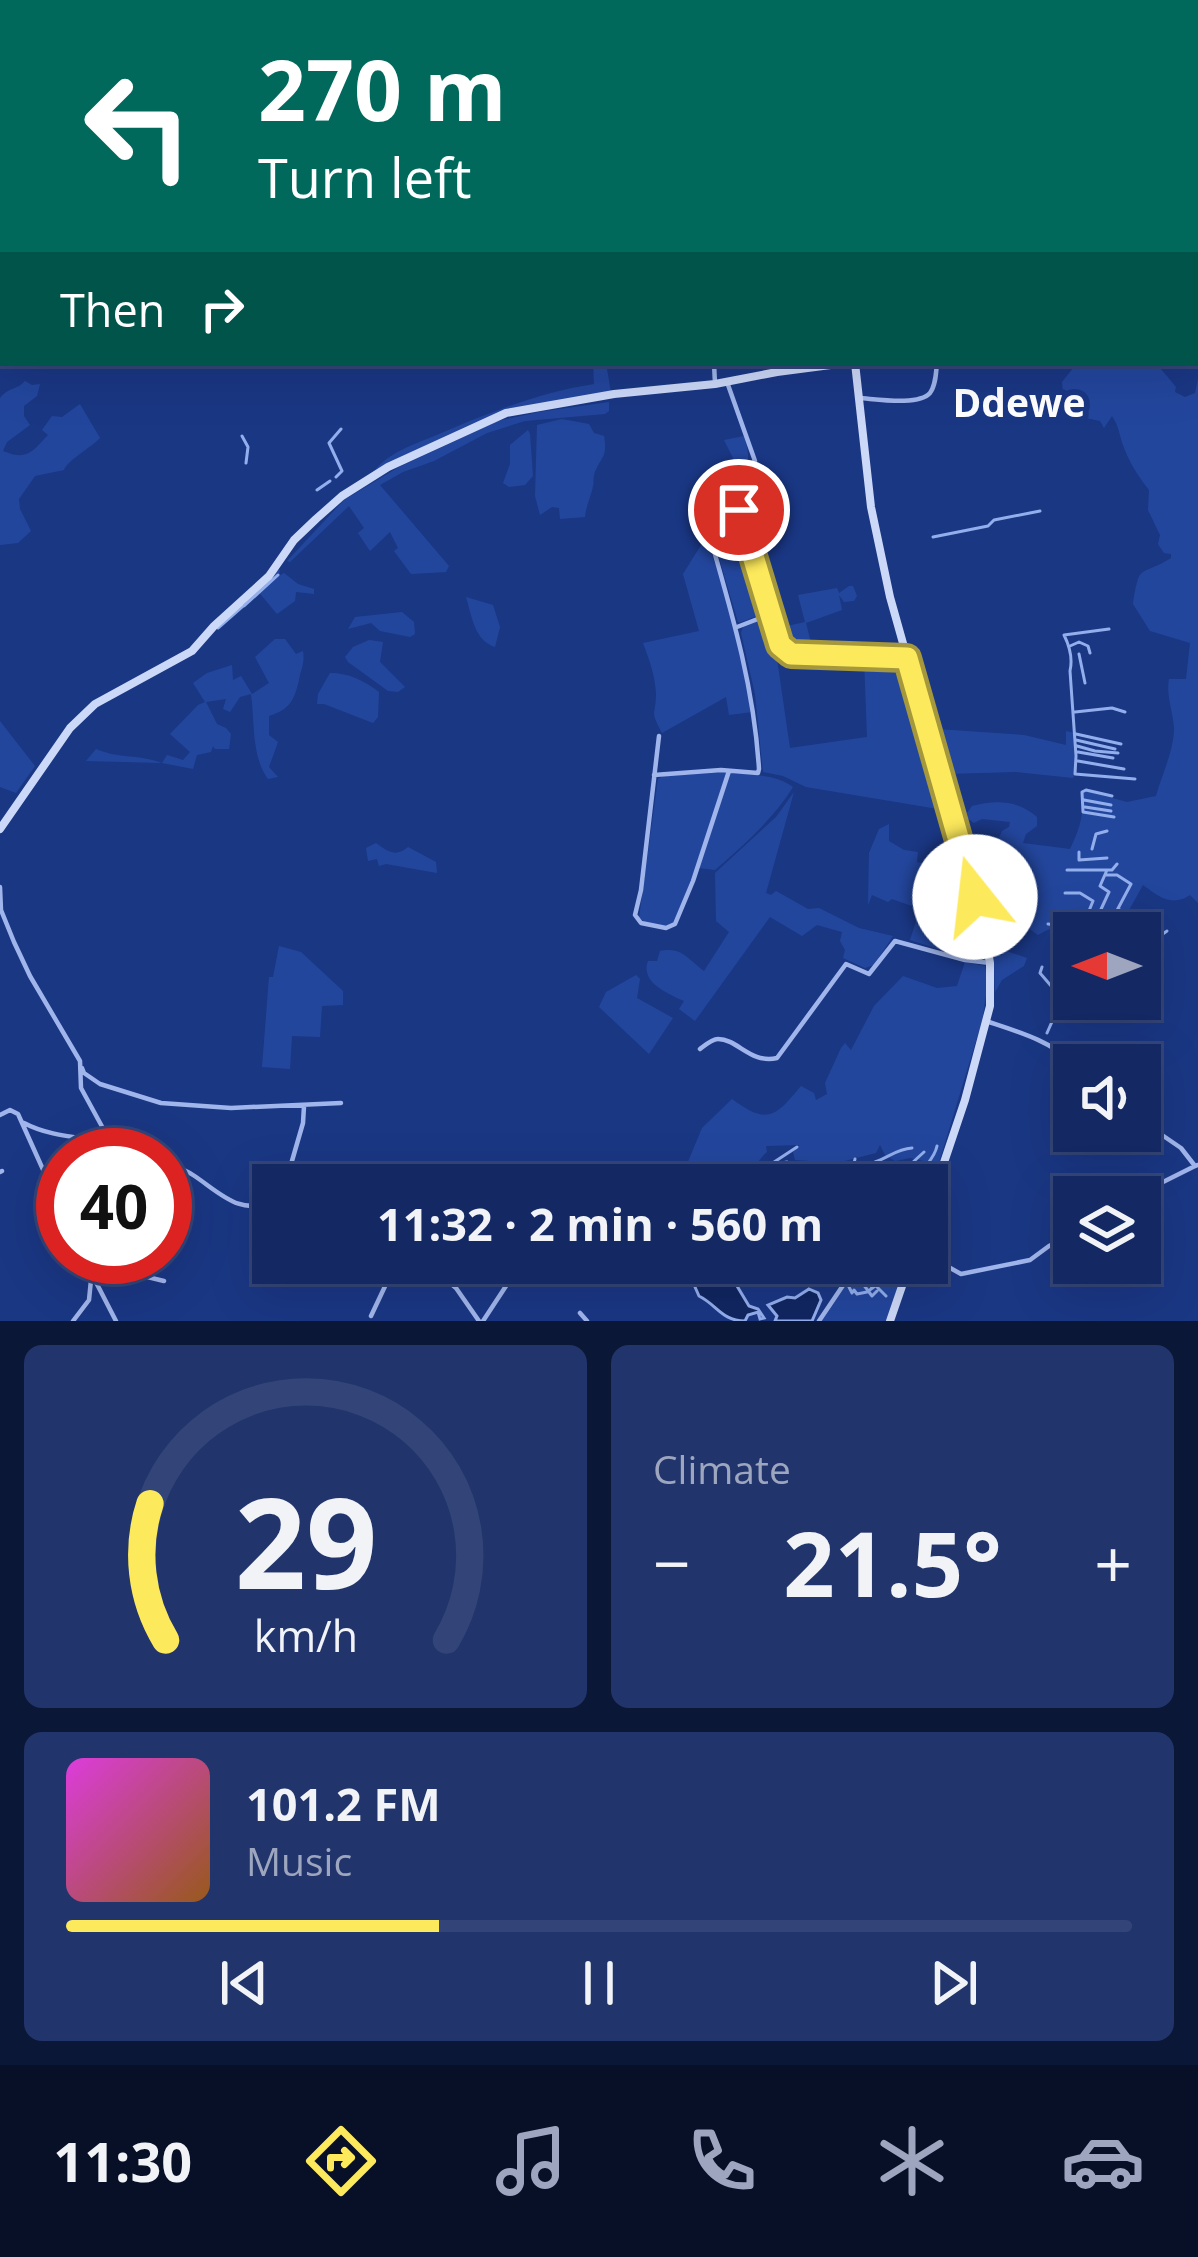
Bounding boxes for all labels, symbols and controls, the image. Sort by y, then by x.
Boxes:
text: 270 m [258,31,506,146]
icon: left [60,48,216,204]
text: Turn left [258,140,471,214]
icon: right [189,276,255,342]
text: Then [60,279,165,340]
district label: Ddewe [952,375,1086,428]
pin [688,459,790,561]
icon: arrive [706,477,772,543]
position arrow [912,834,1038,960]
north arrow [1053,912,1161,1020]
map controls [1053,912,1161,1284]
button: sound [1053,1044,1161,1152]
speed limit sign: 40 [36,1128,192,1284]
button: layers [1053,1176,1161,1284]
text: 11:32 · 2 min · 560 m [377,1193,823,1254]
text: Climate [653,1442,791,1495]
text: 29 [234,1456,377,1626]
text: 21.5° [783,1501,1002,1623]
text: − [653,1517,691,1607]
text: + [1094,1517,1132,1607]
text: km/h [253,1605,358,1664]
text: 101.2 FM [246,1773,441,1834]
text: Music [246,1834,352,1887]
icon: previous [211,1950,277,2016]
icon: pause [566,1950,632,2016]
icon: next [921,1950,987,2016]
icon: directions [299,2119,383,2203]
icon: music [489,2119,573,2203]
icon: phone [680,2119,764,2203]
icon: climate [870,2119,954,2203]
icon: car [1061,2119,1145,2203]
text: 11:30 [53,2124,192,2198]

